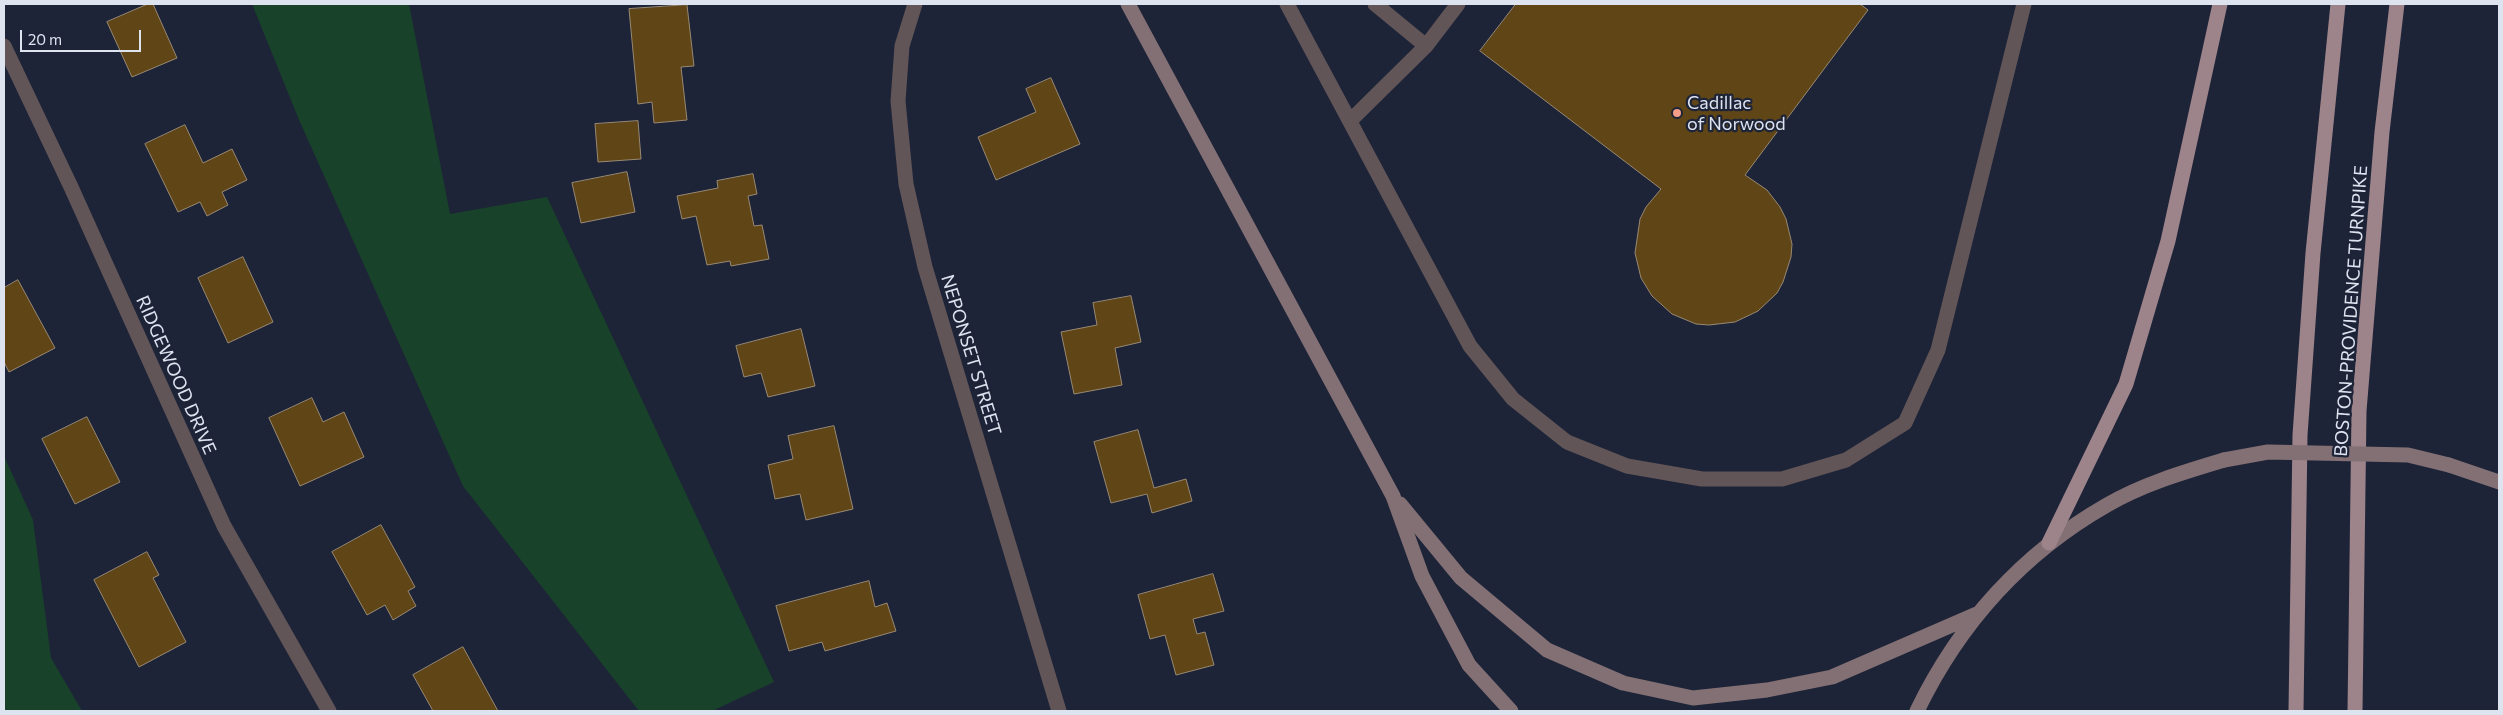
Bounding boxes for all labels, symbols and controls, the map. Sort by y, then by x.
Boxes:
scale bar [22,20,144,52]
text: 20 m [28,30,62,48]
place label: Cadillac of Norwood [1687,92,1786,134]
marker: Cadillac of Norwood [1671,107,1683,119]
street label: BOSTON-PROVIDENCE TURNPIKE [2330,165,2372,457]
street label: NEPONSET STREET [936,272,1006,438]
street label: RIDGEWOOD DRIVE [131,292,221,458]

